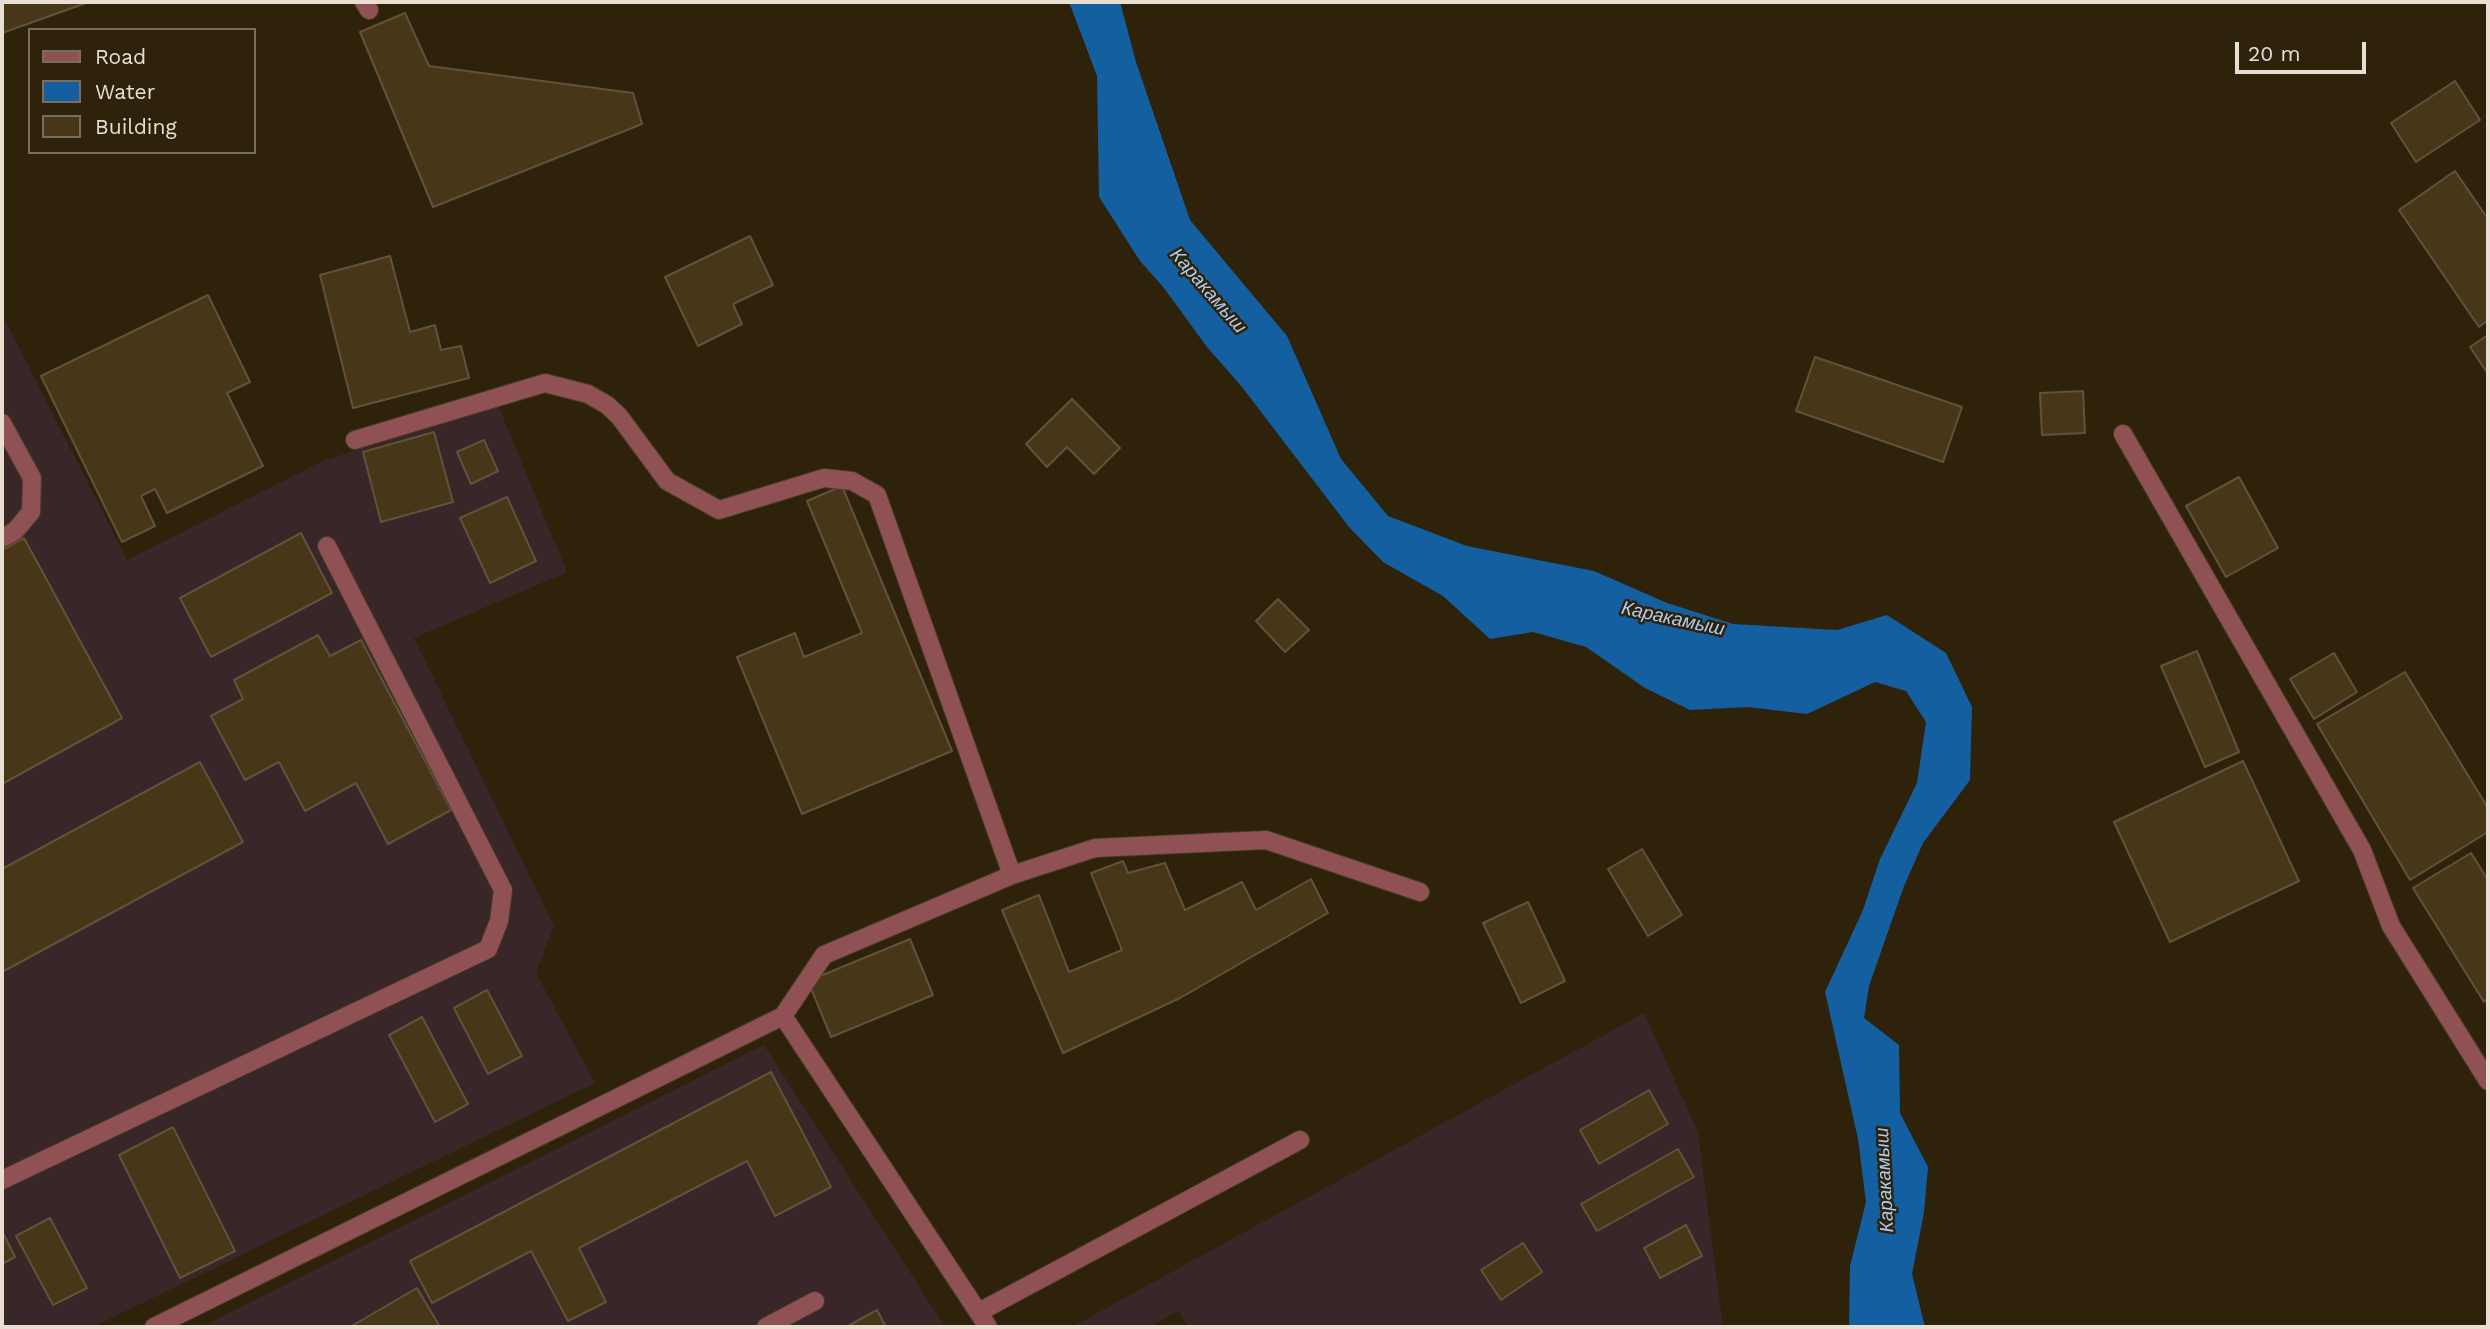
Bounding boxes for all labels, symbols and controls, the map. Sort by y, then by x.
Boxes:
legend [28,28,256,154]
scale bar [2238,28,2369,72]
text: 20 m [2248,41,2300,66]
text: Road [95,44,146,69]
text: Water [95,79,155,104]
text: Building [95,114,177,139]
water label: Каракамыш [1165,244,1251,338]
water label: Каракамыш [1619,597,1727,641]
water label: Каракамыш [1871,1127,1899,1233]

